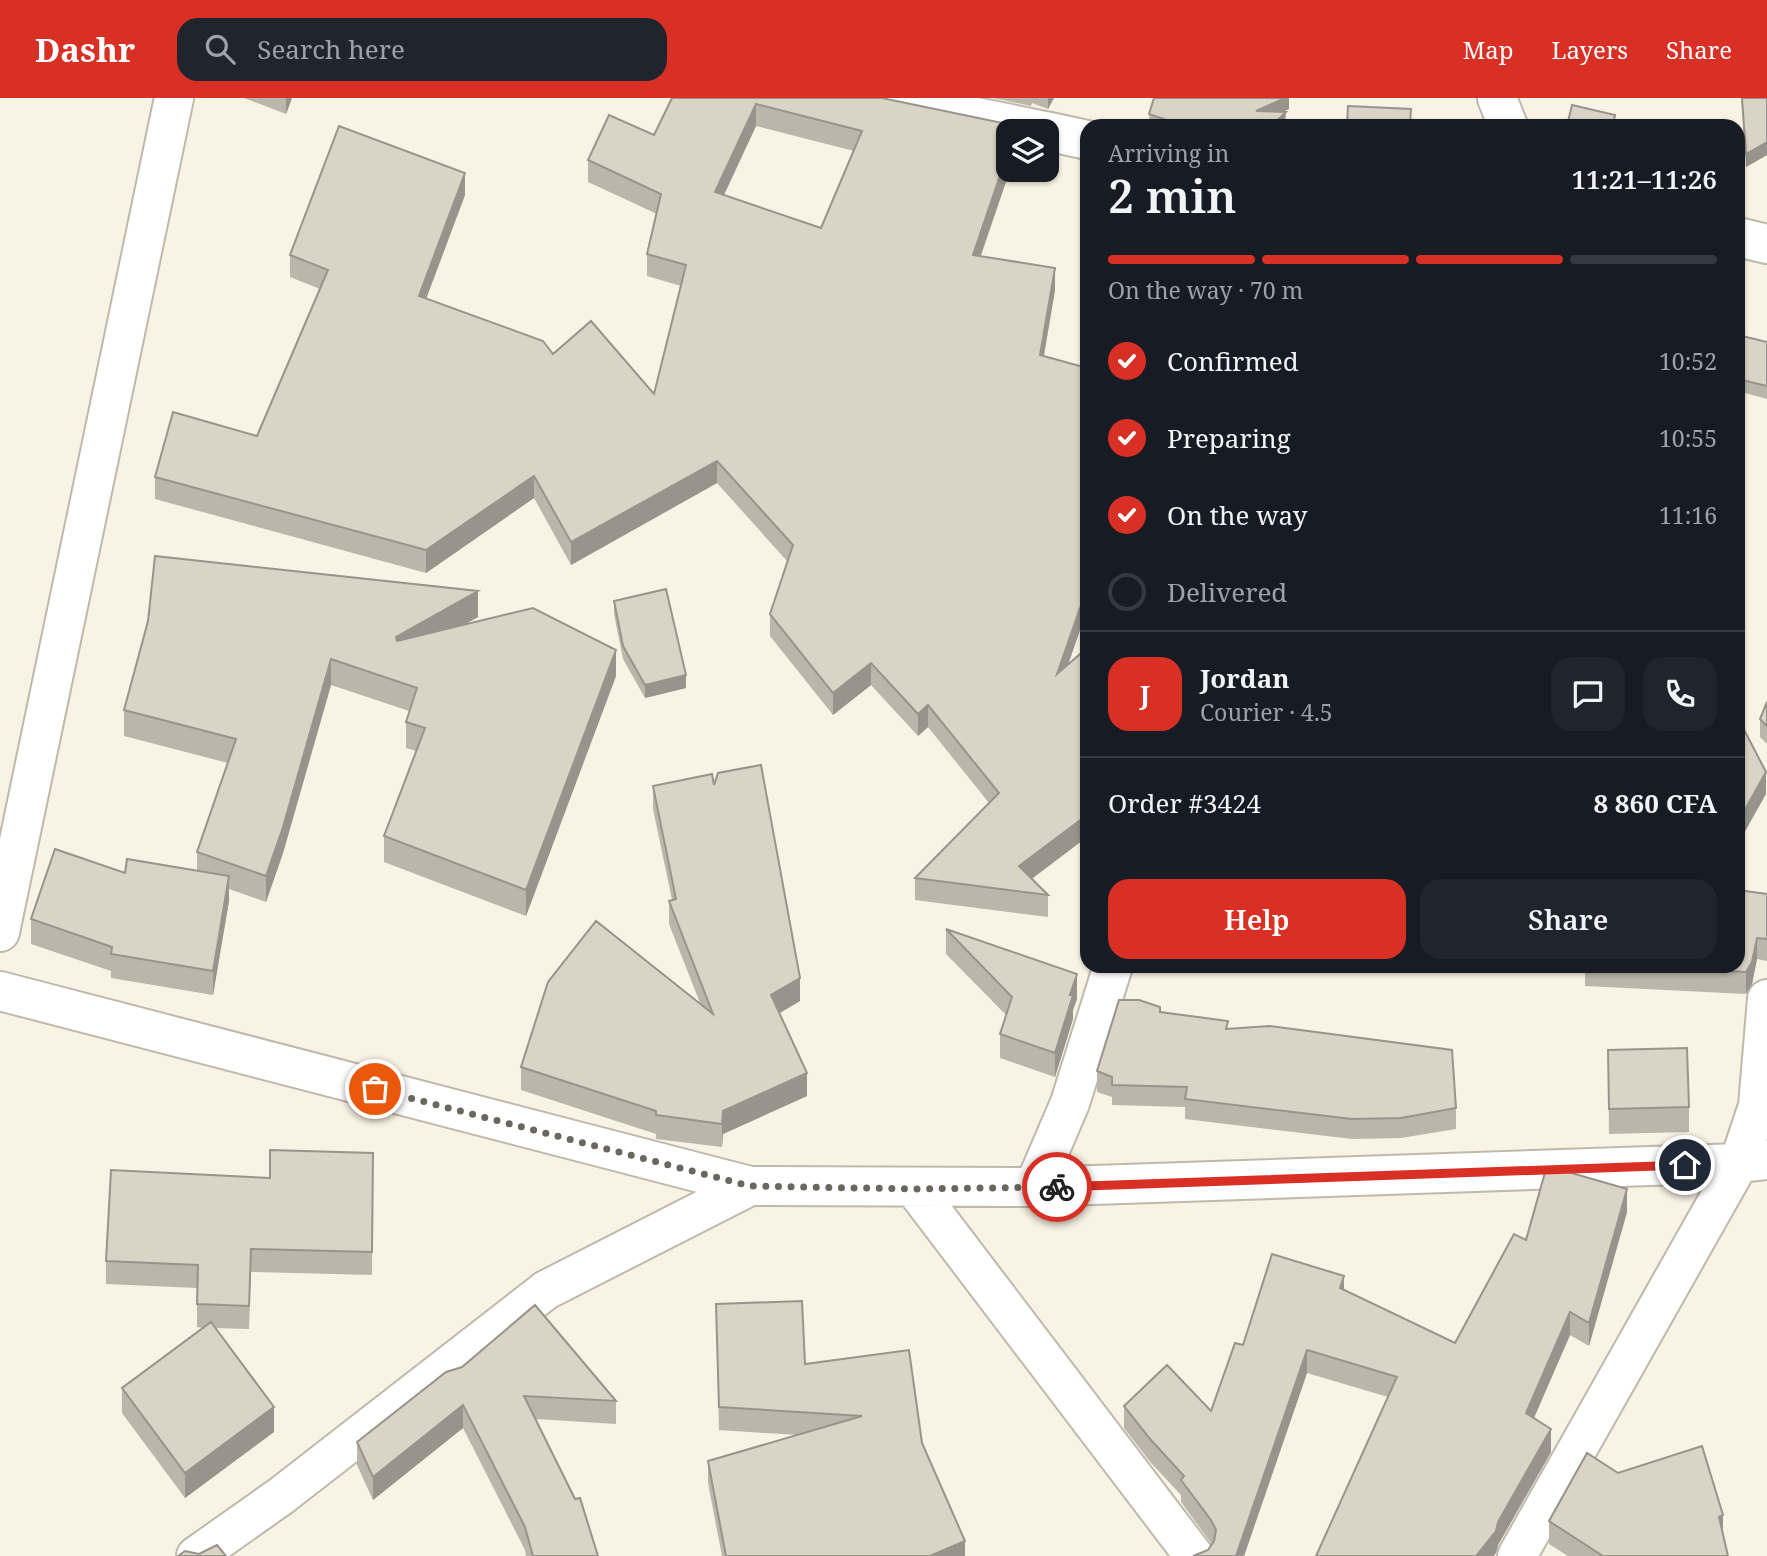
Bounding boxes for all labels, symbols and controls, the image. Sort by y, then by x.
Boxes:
search box [177,18,667,81]
text: Dashr [35,27,135,72]
icon: search [201,30,239,68]
text: Search here [257,31,405,67]
text: Map [1463,33,1514,66]
text: Layers [1552,33,1628,66]
text: Share [1666,33,1732,66]
map controls [996,119,1059,182]
button: layers [996,119,1059,182]
text: Arriving in [1108,137,1229,169]
text: 11:21–11:26 [1571,161,1717,197]
text: 2 min [1108,164,1236,226]
text: On the way · 70 m [1108,274,1303,306]
icon: check [1108,342,1146,380]
text: Confirmed [1167,343,1299,379]
text: 10:52 [1659,345,1717,377]
icon: check [1108,419,1146,457]
text: Preparing [1167,420,1291,456]
text: 10:55 [1659,422,1717,454]
icon: check [1108,496,1146,534]
text: On the way [1167,497,1307,533]
text: 11:16 [1659,499,1717,531]
text: Delivered [1167,574,1287,610]
button: chat [1551,657,1625,731]
button: phone [1643,657,1717,731]
text: Jordan [1200,660,1290,696]
text: J [1140,676,1150,712]
text: Courier · 4.5 [1200,696,1333,728]
text: Order #3424 [1108,785,1261,821]
text: 8 860 CFA [1593,785,1717,821]
button: Help [1108,879,1406,959]
button: Share [1420,879,1717,959]
pin [345,1059,405,1119]
icon: bag [356,1070,394,1108]
pin [1655,1135,1715,1195]
icon: home [1666,1146,1704,1184]
courier [1022,1152,1092,1222]
icon: bike [1038,1168,1076,1206]

